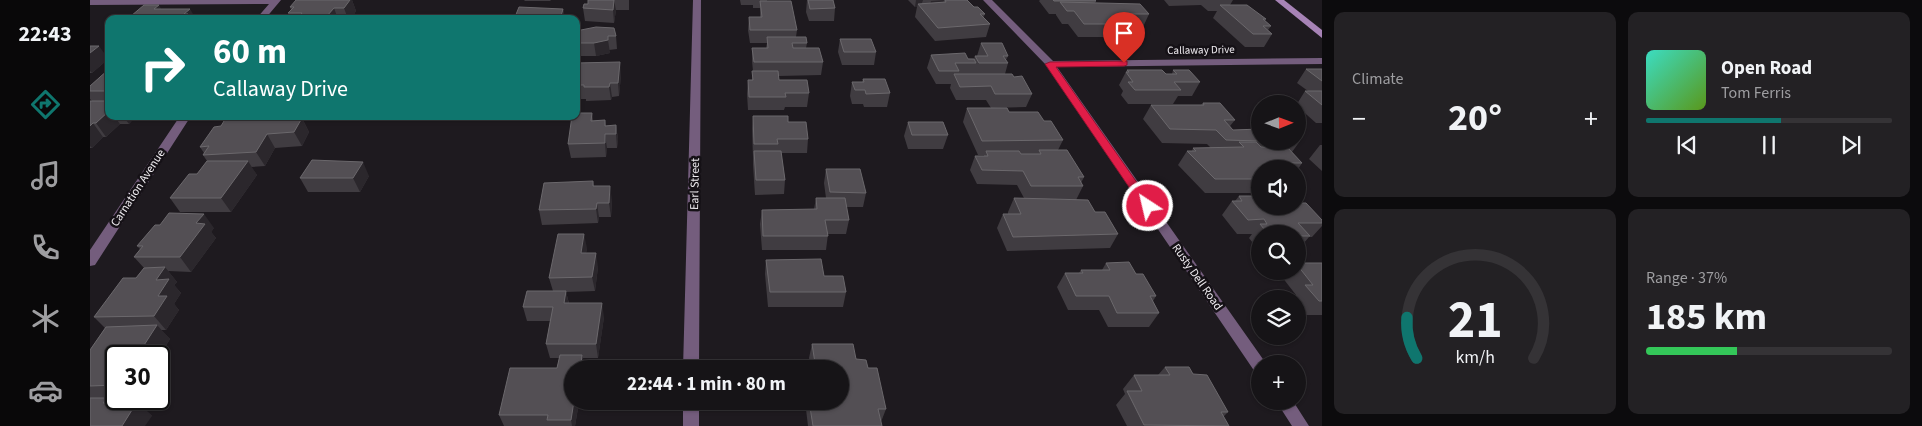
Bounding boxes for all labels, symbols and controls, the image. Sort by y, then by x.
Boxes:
pin [1103,12,1145,63]
text: 22:43 [18,18,72,50]
icon: arrive [1110,19,1138,47]
text: 60 m [213,27,287,77]
icon: right [130,35,195,100]
street label: Callaway Drive [1167,42,1235,58]
text: Open Road [1721,55,1812,82]
text: Climate [1352,68,1403,90]
text: Callaway Drive [213,73,348,105]
text: Tom Ferris [1721,82,1791,104]
icon: directions [28,87,63,122]
text: 20° [1448,91,1502,145]
north arrow [1251,95,1306,150]
map controls [1251,95,1306,410]
text: − [1352,99,1366,139]
text: + [1584,99,1598,139]
icon: previous [1673,131,1701,159]
icon: pause [1755,131,1783,159]
icon: next [1837,131,1865,159]
street label: Carnation Avenue [107,146,169,230]
icon: music [28,158,63,193]
street label: Earl Street [686,158,704,210]
button: sound [1251,160,1306,215]
position arrow [1121,179,1173,231]
button: search [1251,225,1306,280]
icon: phone [28,230,63,265]
street label: Rusty Dell Road [1168,240,1226,314]
text: Range · 37% [1646,267,1727,289]
text: 21 [1448,284,1502,358]
button: layers [1251,290,1306,345]
text: 185 km [1646,290,1767,344]
icon: climate [28,301,63,336]
speed limit sign: 30 [105,345,170,410]
text: km/h [1455,345,1495,370]
button: + [1251,355,1306,410]
text: 22:44 · 1 min · 80 m [627,371,786,398]
icon: car [28,373,63,408]

